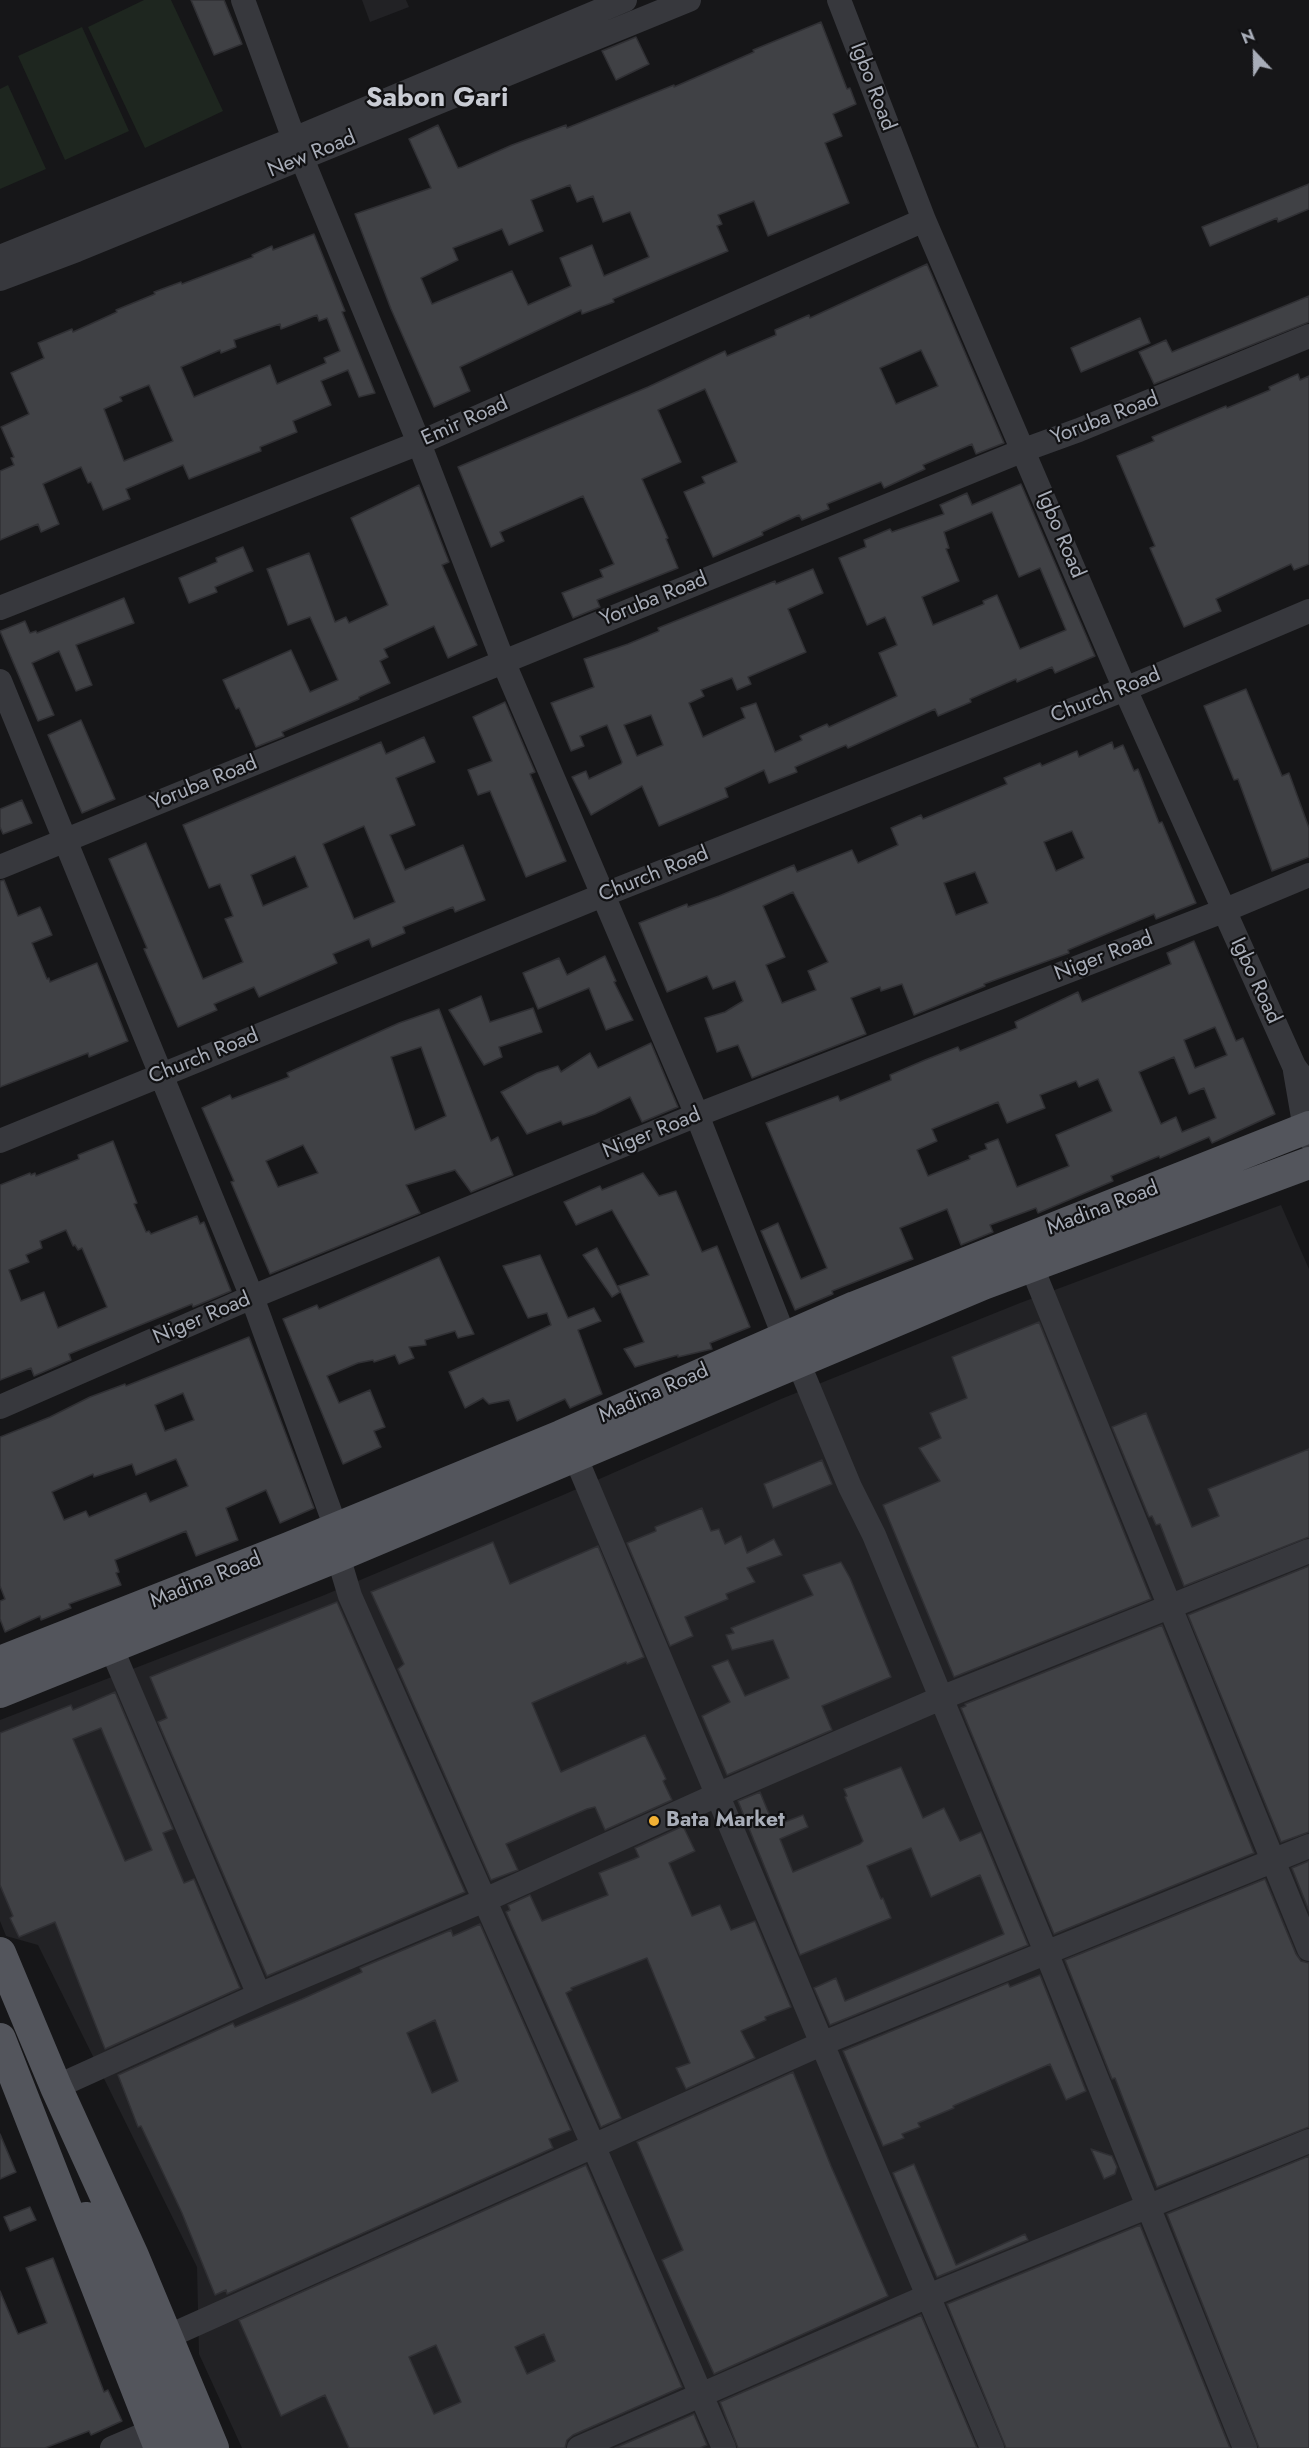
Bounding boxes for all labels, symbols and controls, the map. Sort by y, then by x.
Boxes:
north arrow [1225,24,1285,84]
text: N [1238,24,1258,50]
street label: Igbo Road [844,39,900,135]
district label: Sabon Gari [366,83,508,115]
street label: New Road [264,126,360,184]
street label: Yoruba Road [1048,387,1162,451]
street label: Emir Road [418,392,512,452]
street label: Igbo Road [1030,488,1090,582]
street label: Yoruba Road [597,567,711,633]
street label: Church Road [1048,663,1164,729]
street label: Yoruba Road [147,751,261,817]
street label: Church Road [596,842,712,908]
street label: Niger Road [1051,927,1157,987]
street label: Igbo Road [1224,934,1286,1028]
street label: Church Road [146,1024,262,1090]
street label: Niger Road [599,1103,705,1165]
street label: Madina Road [1044,1176,1162,1242]
street label: Niger Road [150,1287,254,1351]
street label: Madina Road [595,1359,713,1429]
street label: Madina Road [147,1547,265,1615]
place label: Bata Market [666,1808,785,1834]
marker: Bata Market [647,1814,661,1828]

